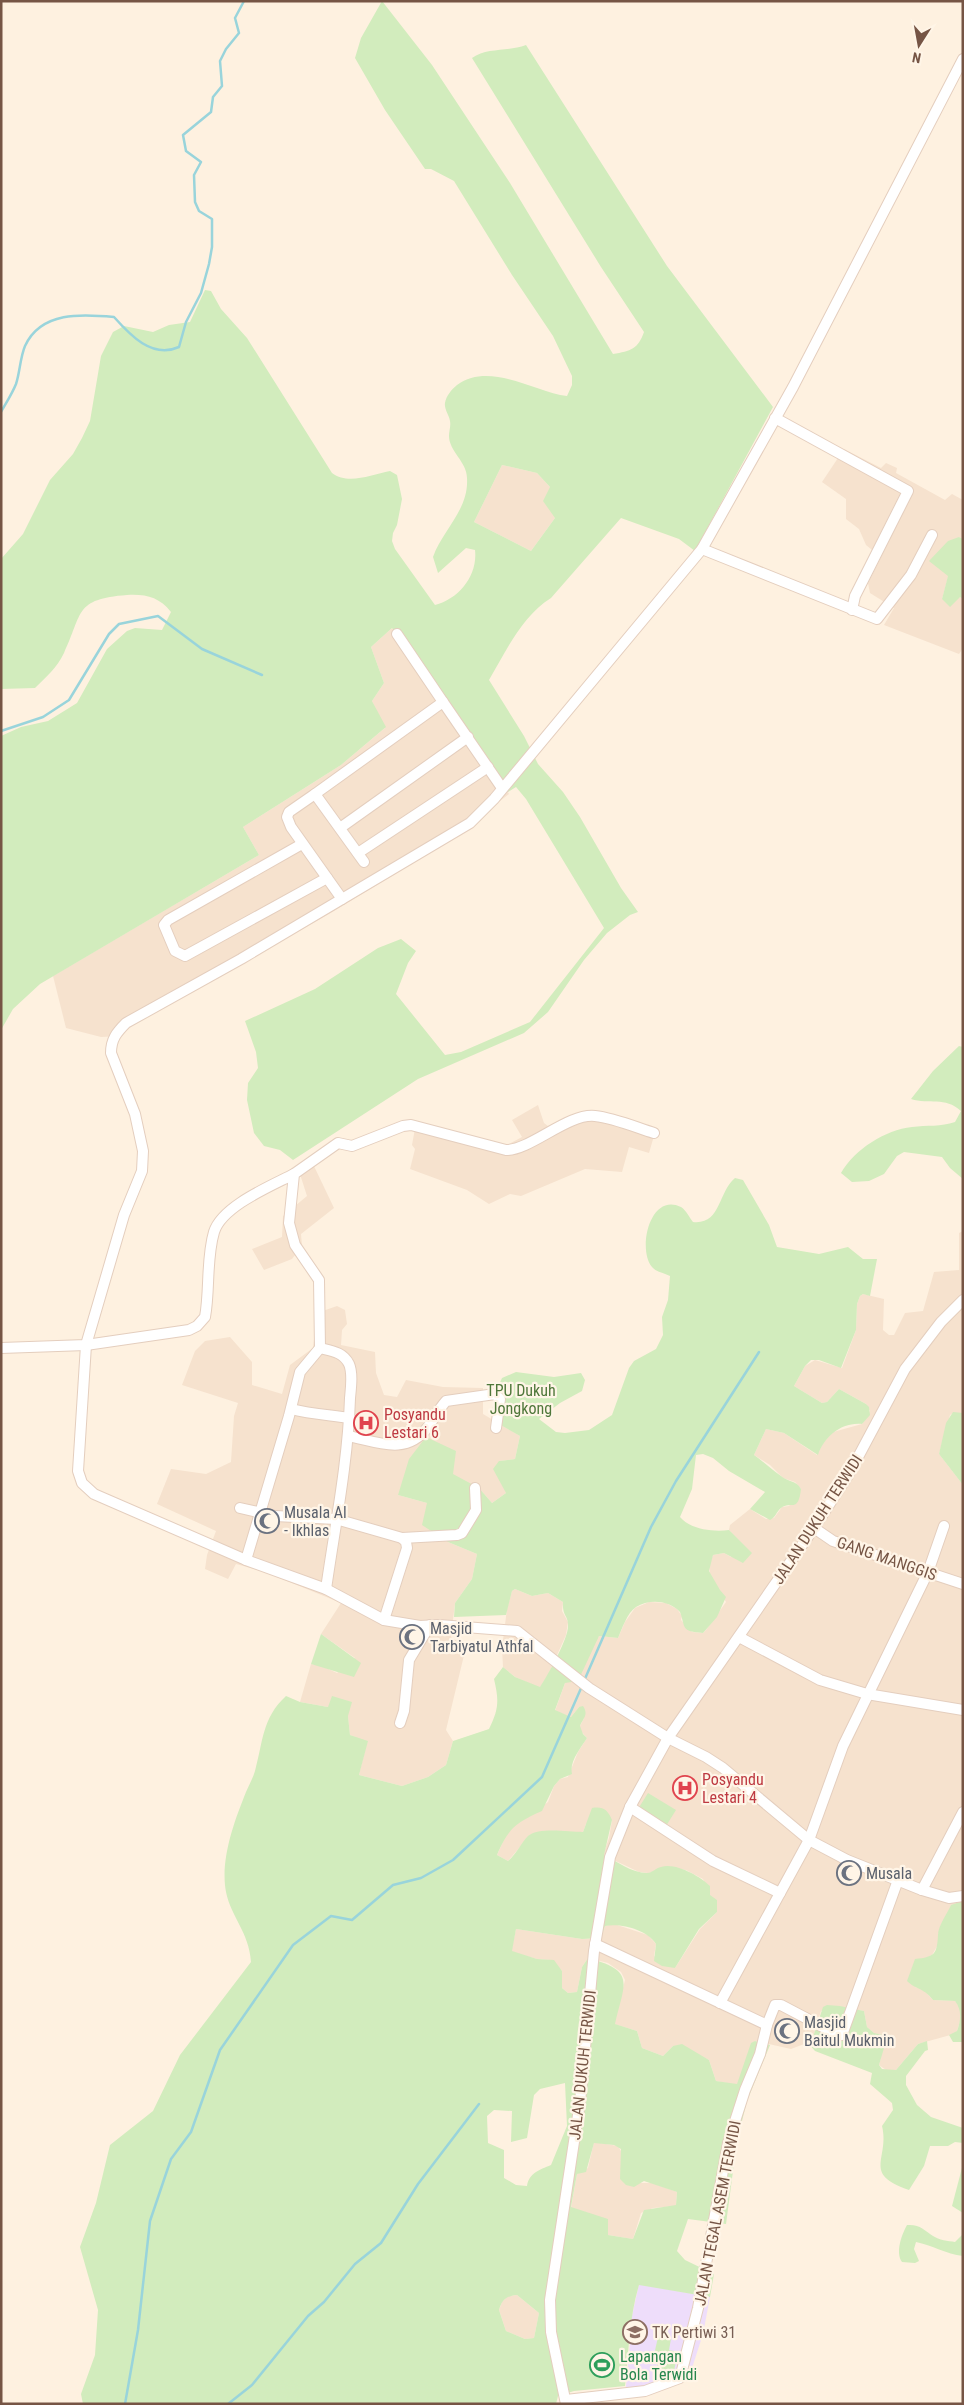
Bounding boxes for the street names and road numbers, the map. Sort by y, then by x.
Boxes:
street label: JALAN DUKUH TERWIDI [768,1451,866,1588]
street label: GANG MANGGIS [834,1533,939,1584]
street label: JALAN DUKUH TERWIDI [565,1989,600,2141]
street label: JALAN TEGAL ASEM TERWIDI [690,2119,745,2307]

